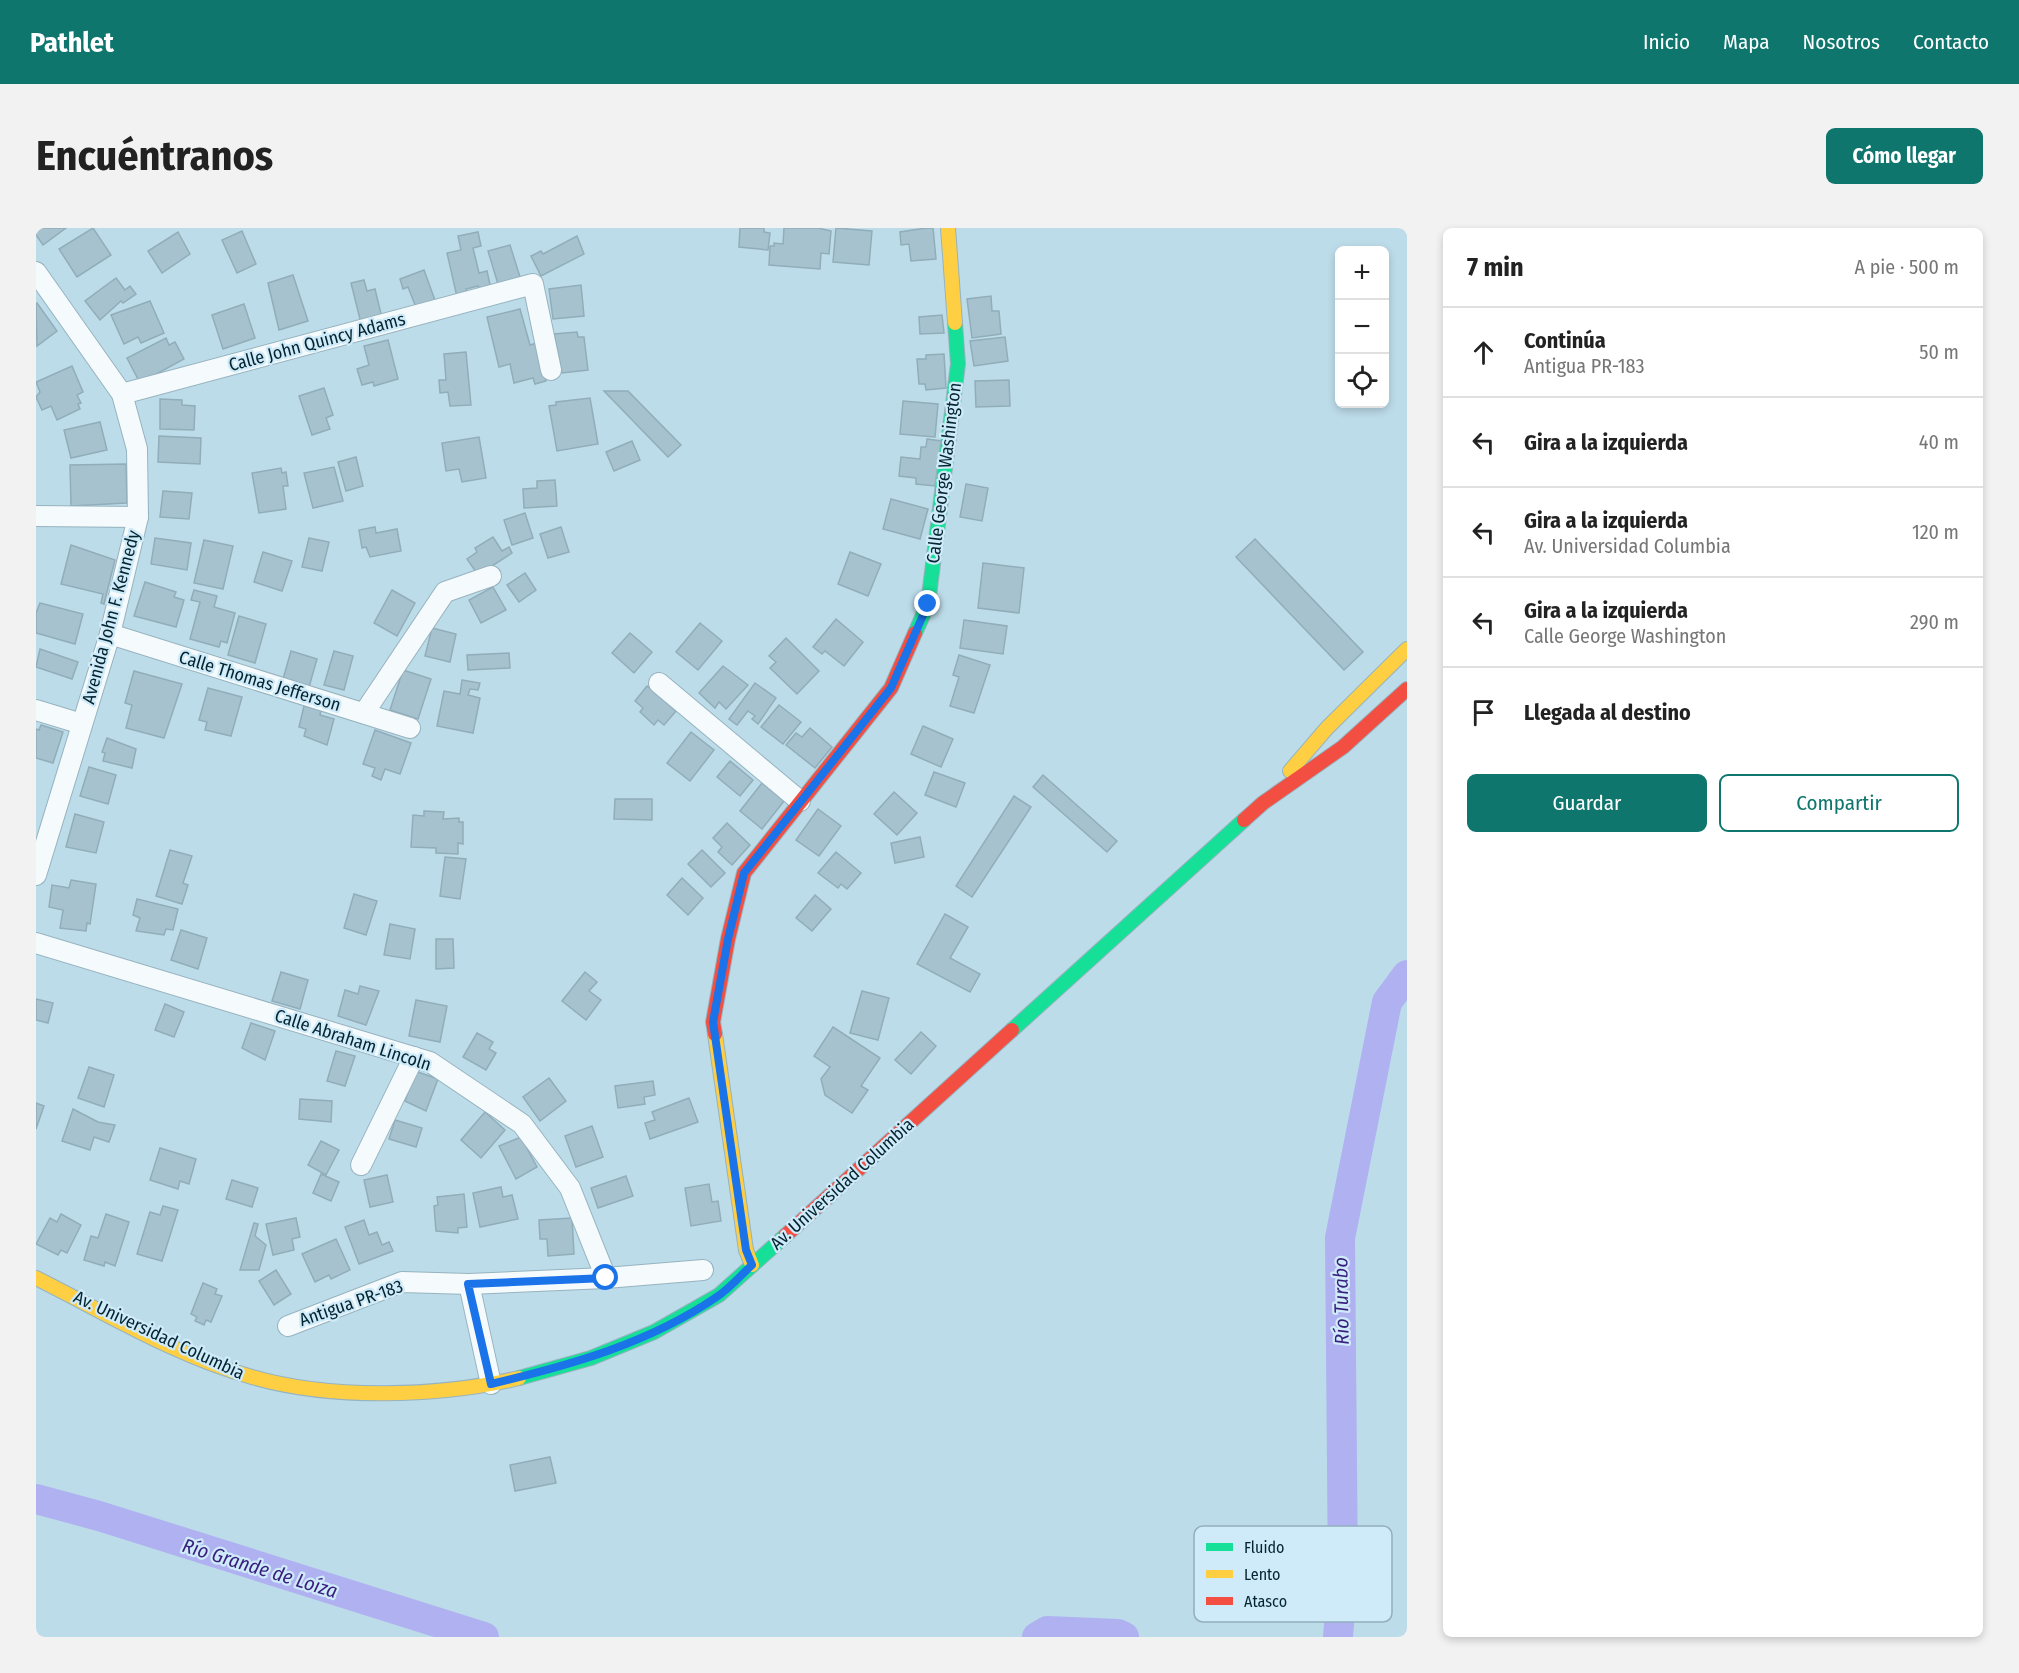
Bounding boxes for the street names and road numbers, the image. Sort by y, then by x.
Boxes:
street label: Calle John Quincy Adams [226,308,408,376]
street label: Calle George Washington [922,381,966,565]
street label: Avenida John F. Kennedy [77,528,145,706]
street label: Calle Thomas Jefferson [176,646,344,716]
street label: Calle Abraham Lincoln [272,1004,434,1076]
street label: Av. Universidad Columbia [766,1113,919,1254]
street label: Antigua PR-183 [296,1275,406,1331]
street label: Av. Universidad Columbia [70,1286,248,1384]

